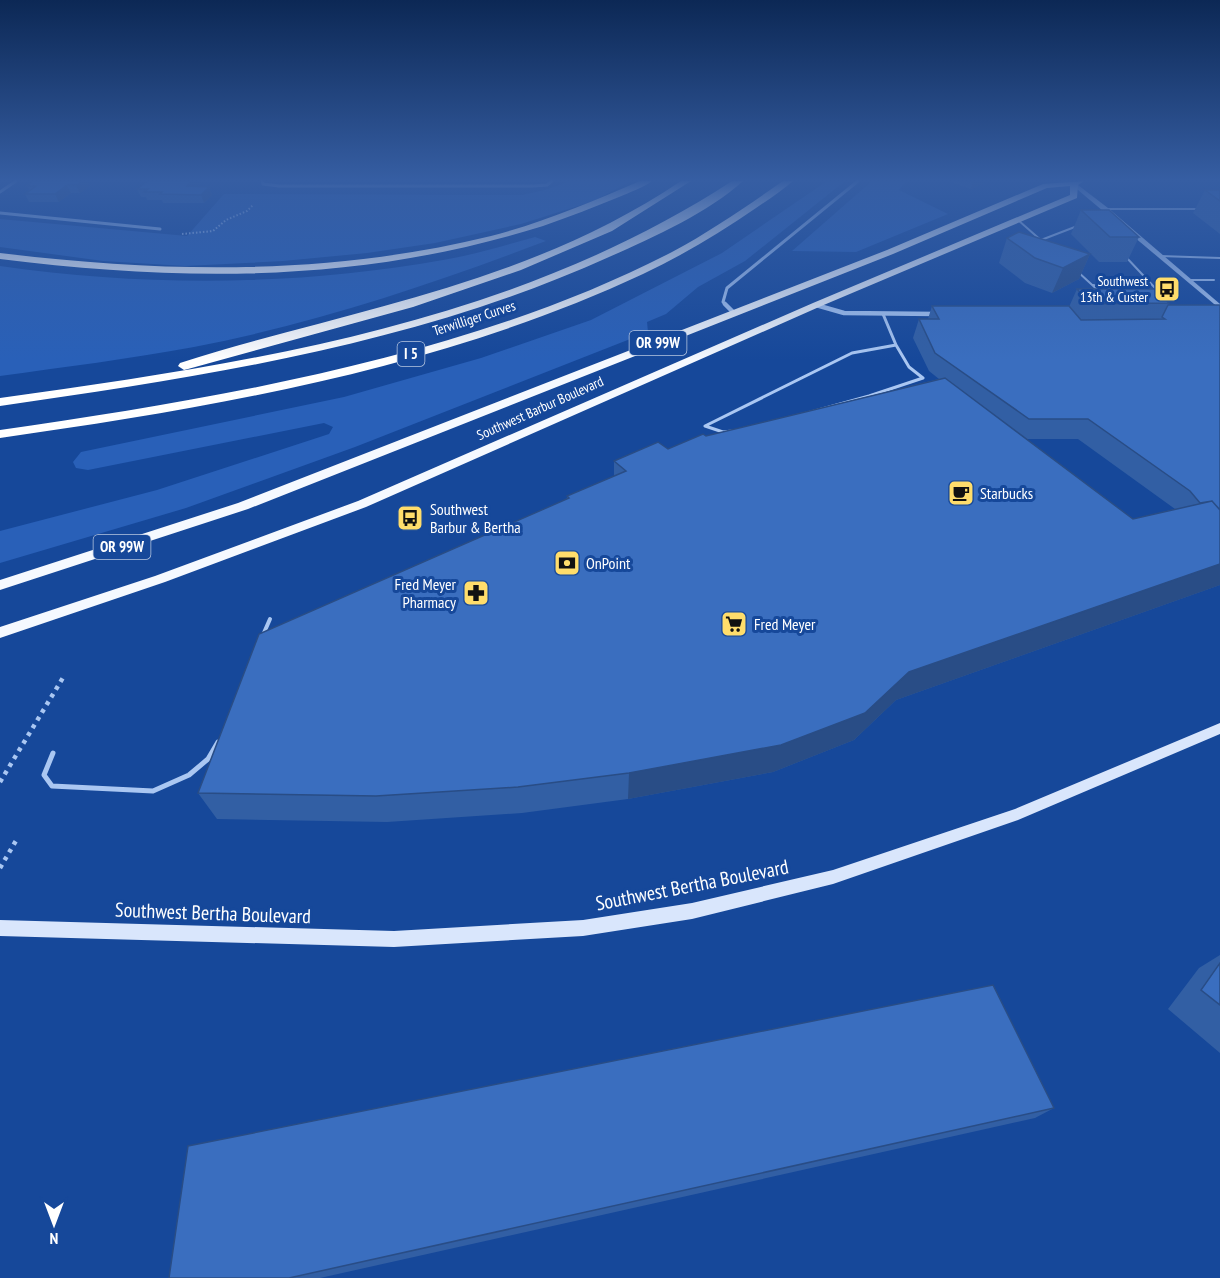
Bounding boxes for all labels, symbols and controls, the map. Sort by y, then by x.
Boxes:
place label: Southwest 13th & Custer [1080,272,1148,306]
bus stop icon: Southwest 13th & Custer [1152,274,1182,304]
street label: Terwilliger Curves [430,296,518,340]
road number: OR 99W [630,331,686,355]
road number: I 5 [398,342,424,366]
street label: Southwest Barbur Boulevard [474,372,606,444]
cafe icon: Starbucks [946,478,976,508]
place label: Starbucks [980,483,1033,503]
place label: Southwest Barbur & Bertha [430,499,521,537]
bus stop icon: Southwest Barbur & Bertha [395,503,425,533]
road number: OR 99W [94,535,150,559]
bank icon: OnPoint [552,548,582,578]
place label: OnPoint [586,553,631,573]
place label: Fred Meyer Pharmacy [395,574,457,612]
pharmacy icon: Fred Meyer Pharmacy [461,578,491,608]
supermarket icon: Fred Meyer [719,609,749,639]
place label: Fred Meyer [754,614,816,634]
street label: Southwest Bertha Boulevard [593,854,791,916]
street label: Southwest Bertha Boulevard [115,897,311,929]
north arrow [24,1194,84,1254]
text: N [50,1229,58,1249]

